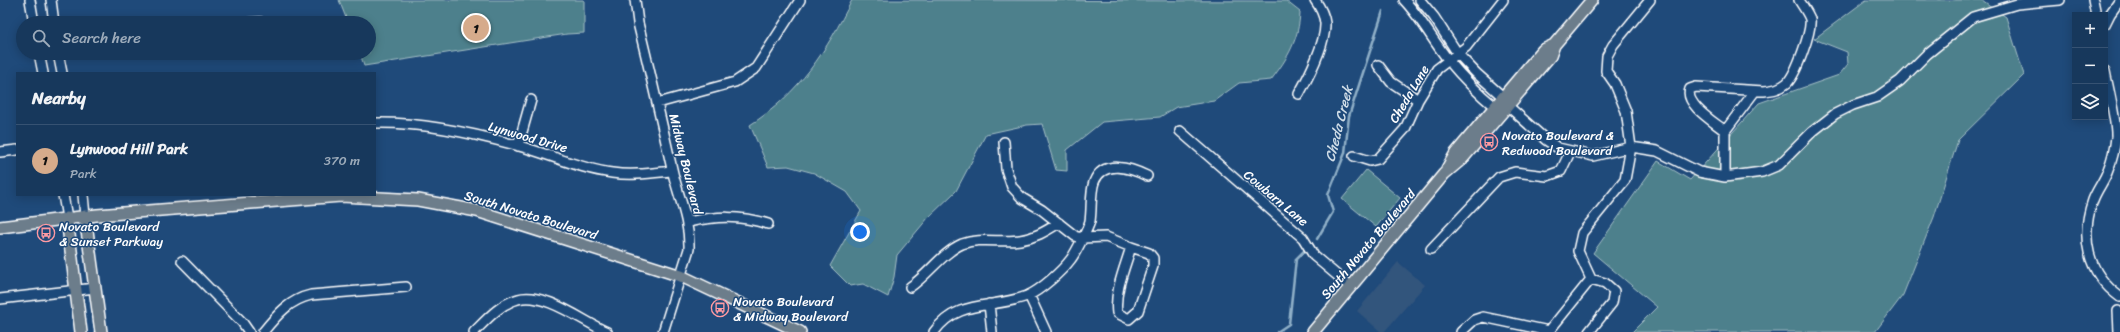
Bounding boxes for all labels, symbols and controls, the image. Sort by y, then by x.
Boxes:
map controls [2072,12,2108,120]
button: + [2072,12,2108,48]
pin: 1 [463,13,489,43]
search box [16,16,376,60]
text: Search here [62,25,141,51]
icon: search [30,27,52,49]
button: − [2072,48,2108,84]
street label: Cheda Lane [1382,60,1436,128]
water label: Cheda Creek [1318,82,1361,164]
text: Nearby [32,83,86,113]
button: layers [2072,84,2108,120]
street label: Midway Boulevard [662,111,710,218]
street label: Lynwood Drive [486,115,571,159]
place label: Novato Boulevard & Redwood Boulevard [1502,124,1614,162]
bus stop icon: Novato Boulevard & Redwood Boulevard [1479,132,1499,152]
text: Lynwood Hill Park [70,136,188,162]
text: 1 [42,149,48,172]
text: 370 m [324,149,360,172]
text: Park [70,162,97,185]
street label: Cowbarn Lane [1238,164,1314,232]
street label: South Novato Boulevard [1315,183,1422,304]
street label: South Novato Boulevard [462,184,602,247]
place label: Novato Boulevard & Sunset Parkway [59,215,163,253]
your location [850,222,870,242]
bus stop icon: Novato Boulevard & Sunset Parkway [36,223,56,243]
place label: Novato Boulevard & Midway Boulevard [733,290,849,328]
bus stop icon: Novato Boulevard & Midway Boulevard [710,298,730,318]

